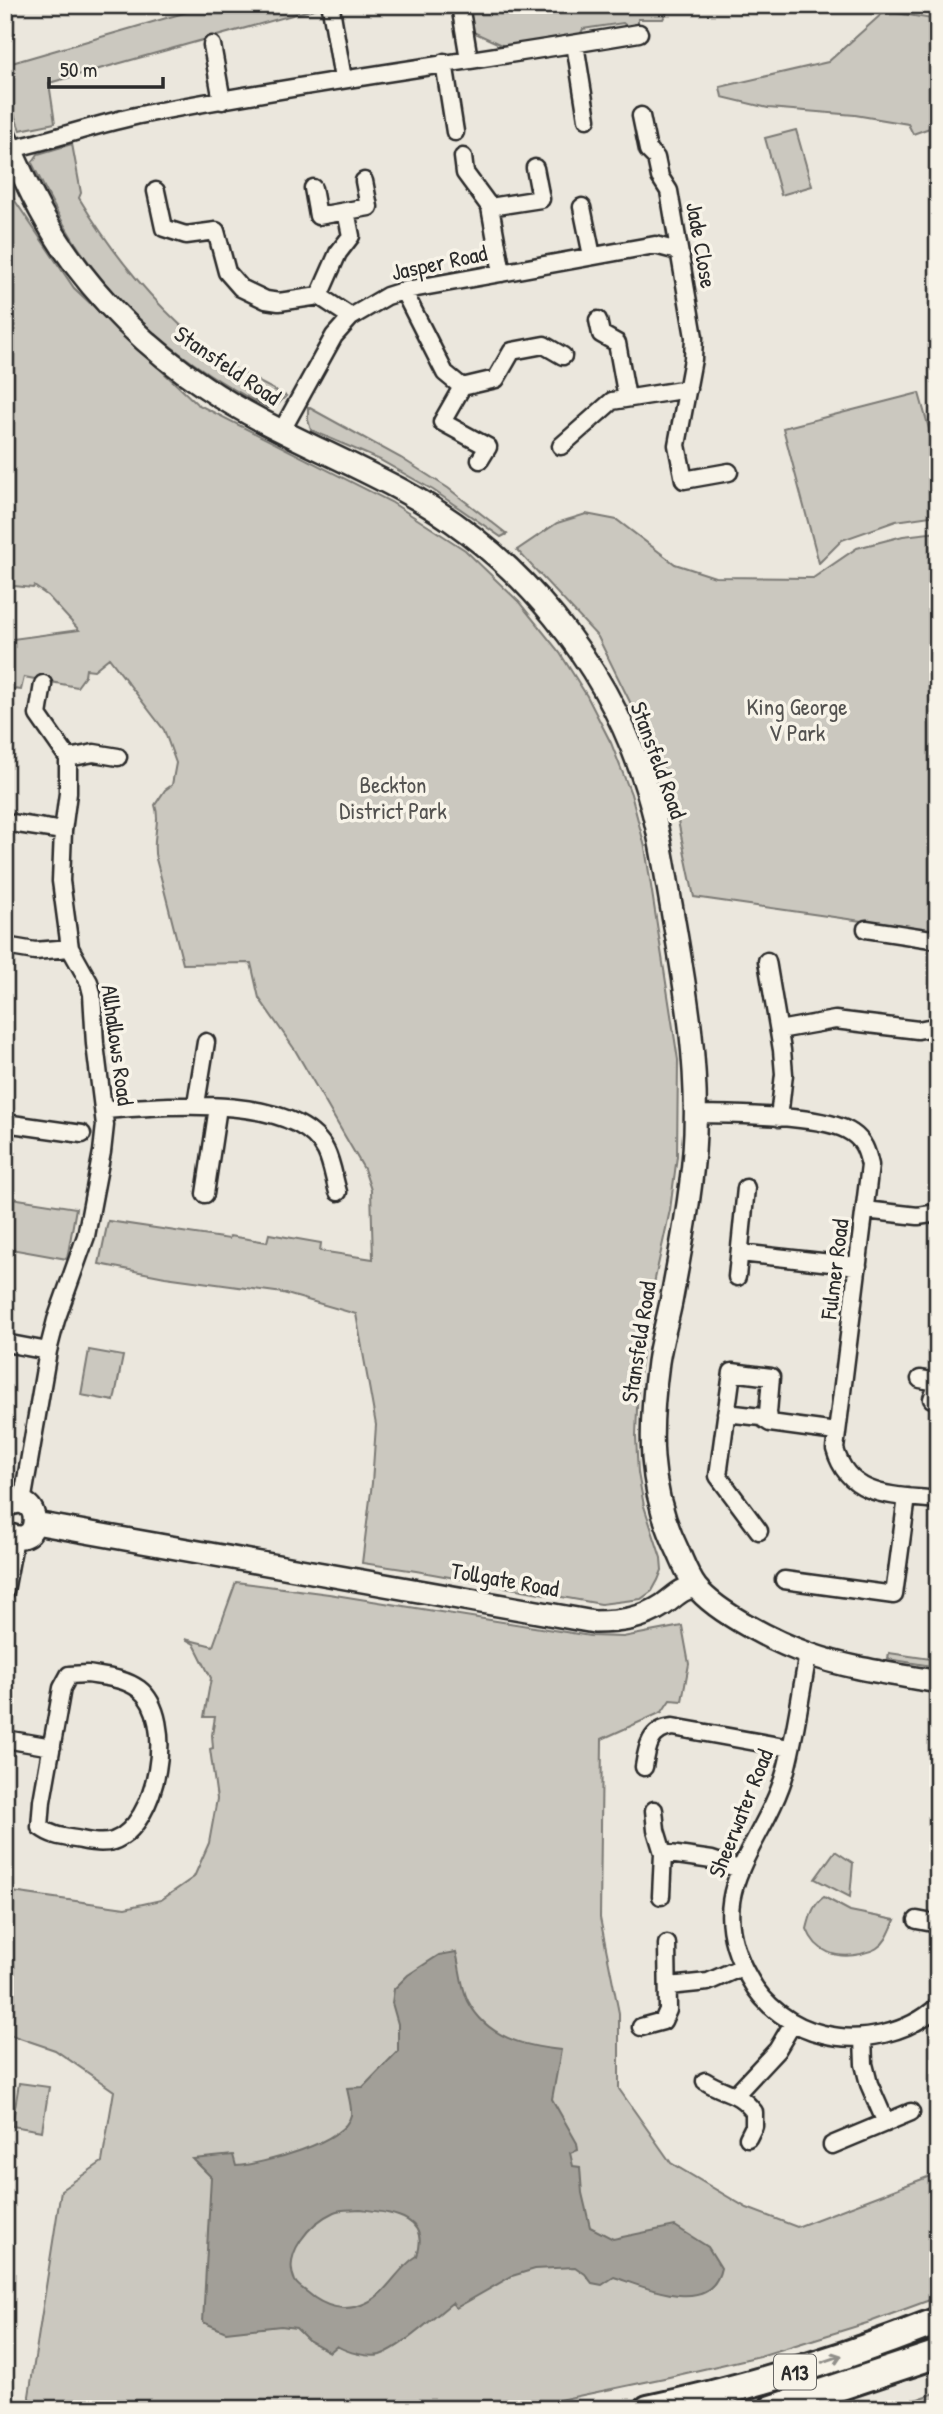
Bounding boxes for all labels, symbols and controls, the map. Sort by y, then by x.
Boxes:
scale bar [49,46,163,90]
text: 50 m [60,55,97,84]
street label: Jade Close [679,199,725,291]
street label: Jasper Road [388,237,490,287]
street label: Stansfeld Road [169,318,287,412]
park label: King George V Park [747,691,847,748]
street label: Stansfeld Road [624,697,694,823]
park label: Beckton District Park [339,769,447,826]
street label: Allhallows Road [94,983,142,1107]
street label: Fulmer Road [812,1217,856,1322]
street label: Stansfeld Road [613,1279,663,1405]
street label: Tollgate Road [449,1554,562,1604]
street label: Sheerwater Road [700,1744,780,1882]
one-way arrow [821,2352,843,2365]
road number: A13 [774,2354,816,2390]

